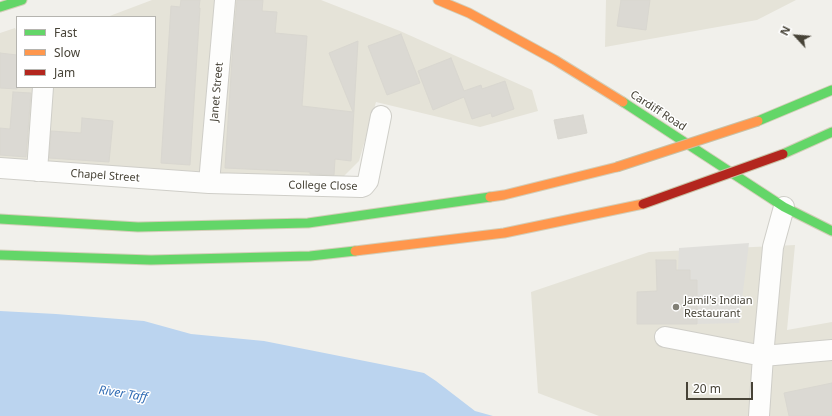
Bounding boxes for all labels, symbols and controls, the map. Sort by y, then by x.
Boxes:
legend [16,16,156,88]
north arrow [776,16,816,56]
text: N [776,23,793,38]
text: Fast [54,24,77,41]
text: Slow [54,44,80,61]
street label: Janet Street [208,62,226,122]
text: Jam [54,64,75,81]
street label: Cardiff Road [628,88,688,134]
street label: Chapel Street [70,167,140,185]
street label: College Close [288,179,358,193]
place label: Jamil's Indian Restaurant [684,294,753,320]
marker: Jamil's Indian Restaurant [671,302,681,312]
scale bar [688,374,755,400]
text: 20 m [693,380,721,397]
water label: River Taff [98,383,148,405]

